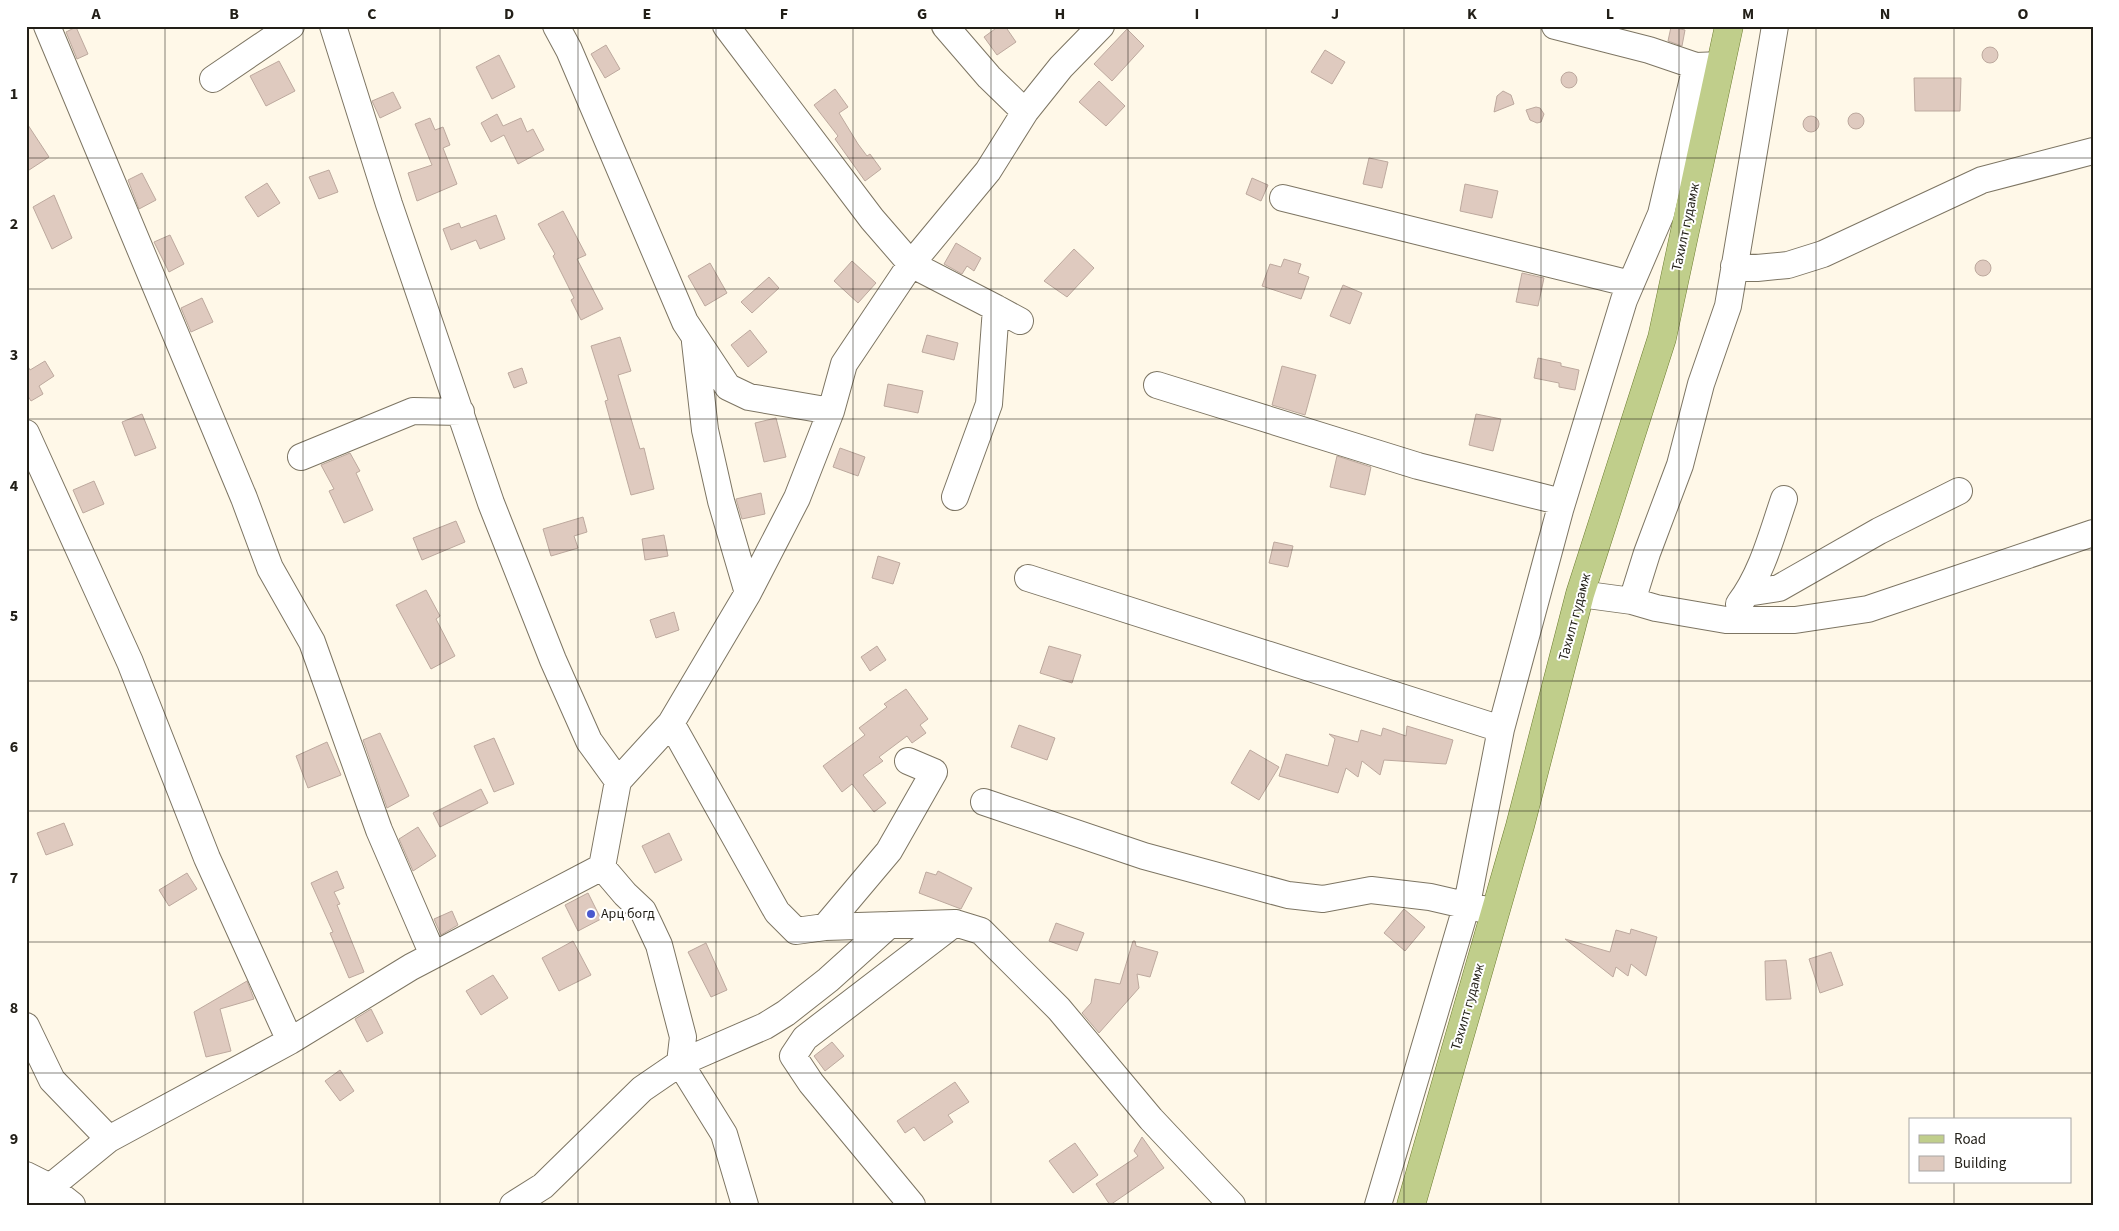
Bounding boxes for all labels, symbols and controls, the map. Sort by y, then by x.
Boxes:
text: A [90,3,101,25]
text: B [229,3,239,25]
text: C [367,3,377,25]
text: D [504,3,514,25]
text: E [643,3,651,25]
text: F [780,3,788,25]
text: G [917,3,927,25]
text: H [1055,3,1065,25]
text: I [1195,3,1199,25]
text: J [1331,3,1339,25]
text: K [1467,3,1477,25]
text: L [1606,3,1614,25]
text: M [1742,3,1754,25]
text: N [1880,3,1890,25]
text: O [2018,3,2029,25]
text: 1 [10,83,18,105]
street label: Тахилт гудамж [1667,181,1705,273]
text: 2 [10,213,18,235]
text: 3 [10,344,18,366]
text: 4 [10,475,19,497]
street label: Тахилт гудамж [1554,571,1596,663]
text: 5 [10,605,18,627]
text: 6 [10,736,18,758]
text: 7 [10,867,18,889]
place label: Арц богд [601,904,655,924]
marker: Арц богд [585,908,597,920]
street label: Тахилт гудамж [1446,961,1490,1053]
text: 8 [10,997,18,1019]
legend [1909,1118,2072,1184]
text: 9 [10,1128,18,1150]
text: Road [1954,1129,1986,1150]
text: Building [1954,1153,2007,1174]

